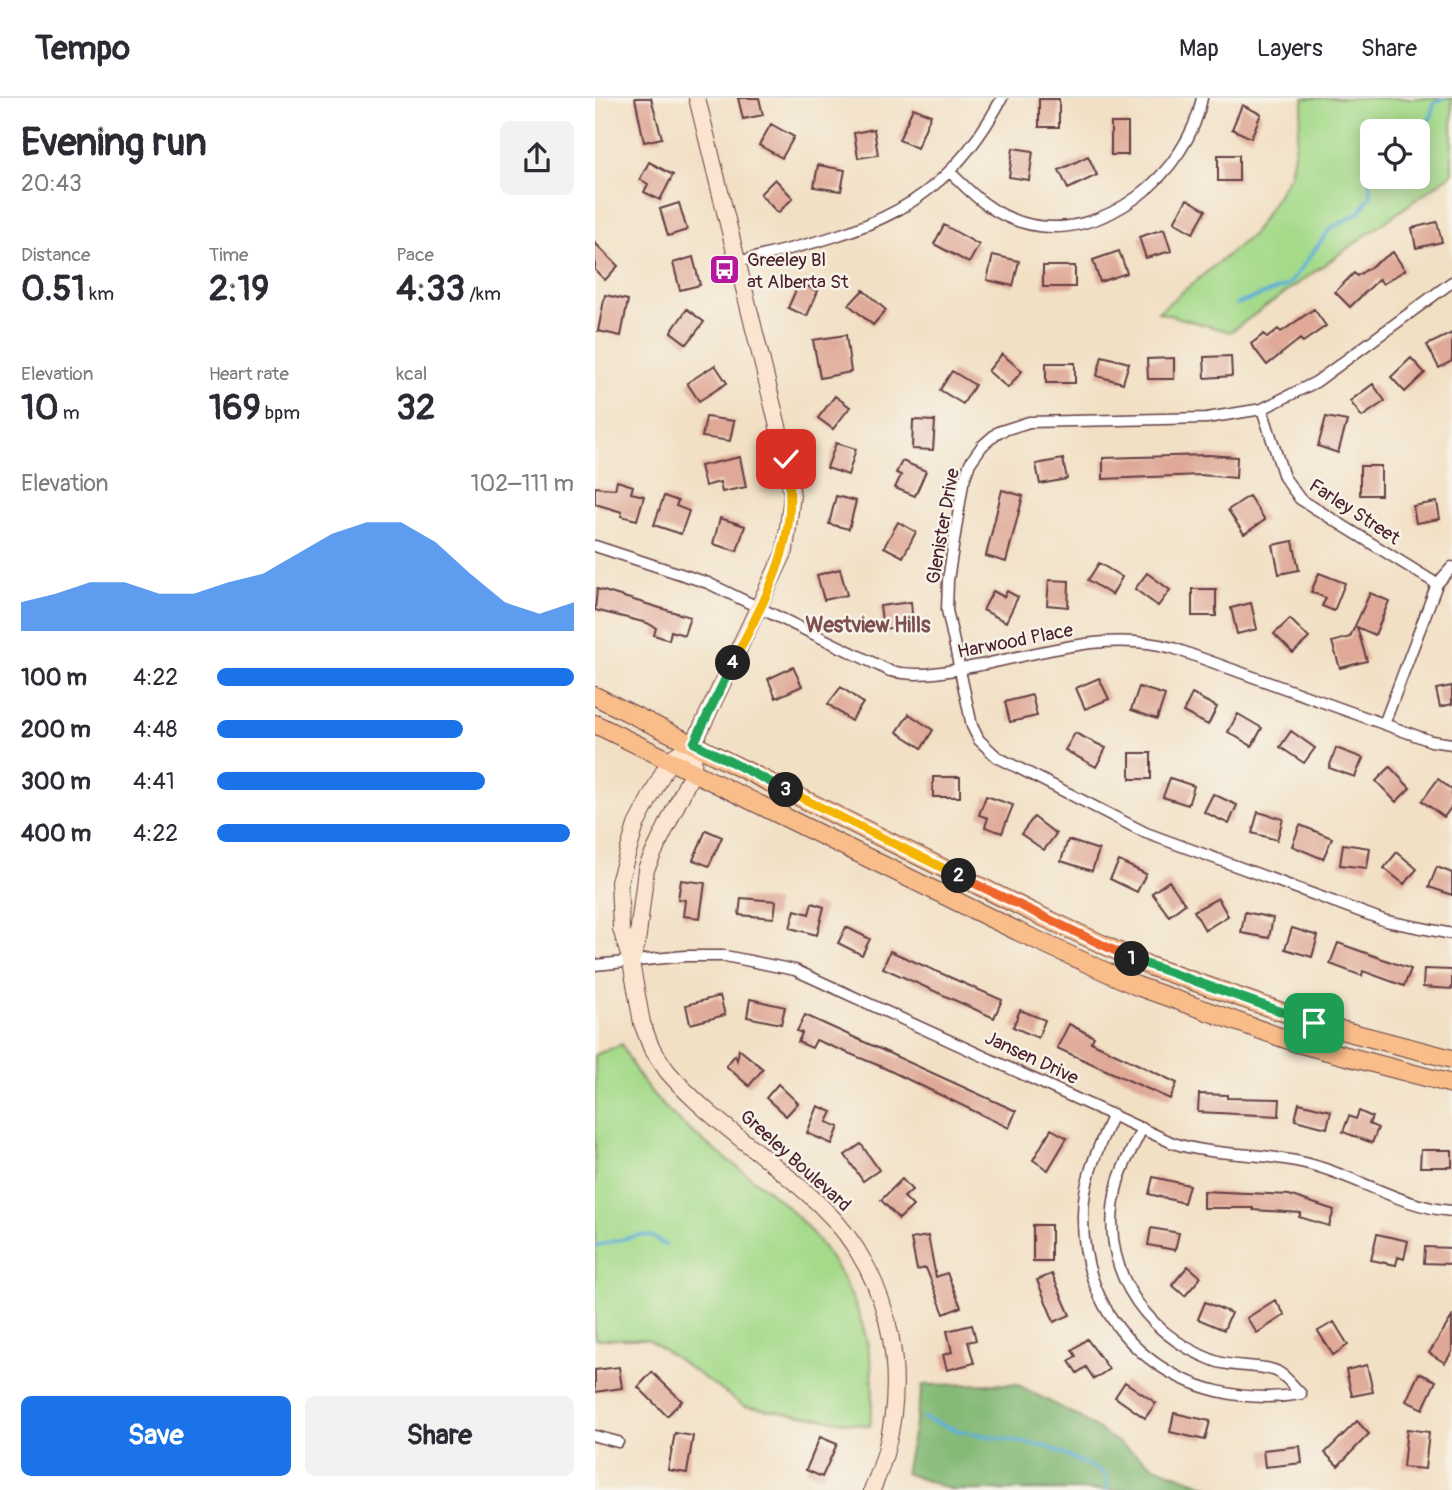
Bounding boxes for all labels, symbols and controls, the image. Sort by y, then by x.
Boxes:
text: Tempo [35,28,130,69]
text: Map [1179,34,1219,63]
text: Layers [1257,34,1323,63]
text: Share [1361,34,1417,63]
text: Evening run [21,119,207,167]
map controls [1360,119,1430,189]
button: locate [1360,119,1430,189]
button: share [500,121,574,195]
text: 20:43 [21,169,82,198]
text: Distance [21,243,90,267]
text: Time [209,243,248,267]
text: Pace [396,243,434,267]
place label: Greeley Bl at Alberta St [747,248,849,294]
bus stop icon: Greeley Bl at Alberta St [707,253,741,287]
text: 0.51 [21,267,85,311]
text: 2:19 [209,267,269,311]
text: 4:33 [396,267,465,311]
text: km [85,282,114,306]
text: /km [465,282,501,306]
text: Elevation [21,362,93,386]
text: Heart rate [209,362,289,386]
text: kcal [396,362,427,386]
text: 10 [21,386,59,430]
text: 169 [209,386,261,430]
text: 32 [396,386,435,430]
text: m [59,401,80,425]
text: bpm [261,401,300,425]
pin [756,429,816,489]
icon: check [767,440,805,478]
street label: Glenister Drive [921,466,965,586]
text: Elevation [21,469,109,498]
text: 102–111 m [471,469,574,498]
street label: Farley Street [1304,474,1405,550]
district label: Westview Hills [806,612,931,639]
street label: Harwood Place [955,618,1076,664]
pin: 4 [715,646,751,680]
text: 4 [727,650,738,674]
text: 100 m [21,663,87,692]
text: 4:22 [133,663,178,692]
text: 200 m [21,715,91,744]
text: 4:48 [133,715,177,744]
text: 300 m [21,767,91,796]
text: 4:41 [133,767,175,796]
pin: 3 [769,772,803,808]
text: 3 [780,777,791,801]
text: 400 m [21,819,91,848]
text: 4:22 [133,819,178,848]
pin: 2 [941,858,977,894]
text: 2 [953,863,964,887]
pin: 1 [1115,942,1149,976]
text: 1 [1128,946,1135,970]
pin [1284,993,1344,1053]
icon: arrive [1295,1004,1333,1042]
street label: Jansen Drive [981,1026,1083,1090]
street label: Greeley Boulevard [735,1105,856,1217]
button: Save [21,1396,291,1476]
button: Share [305,1396,574,1476]

